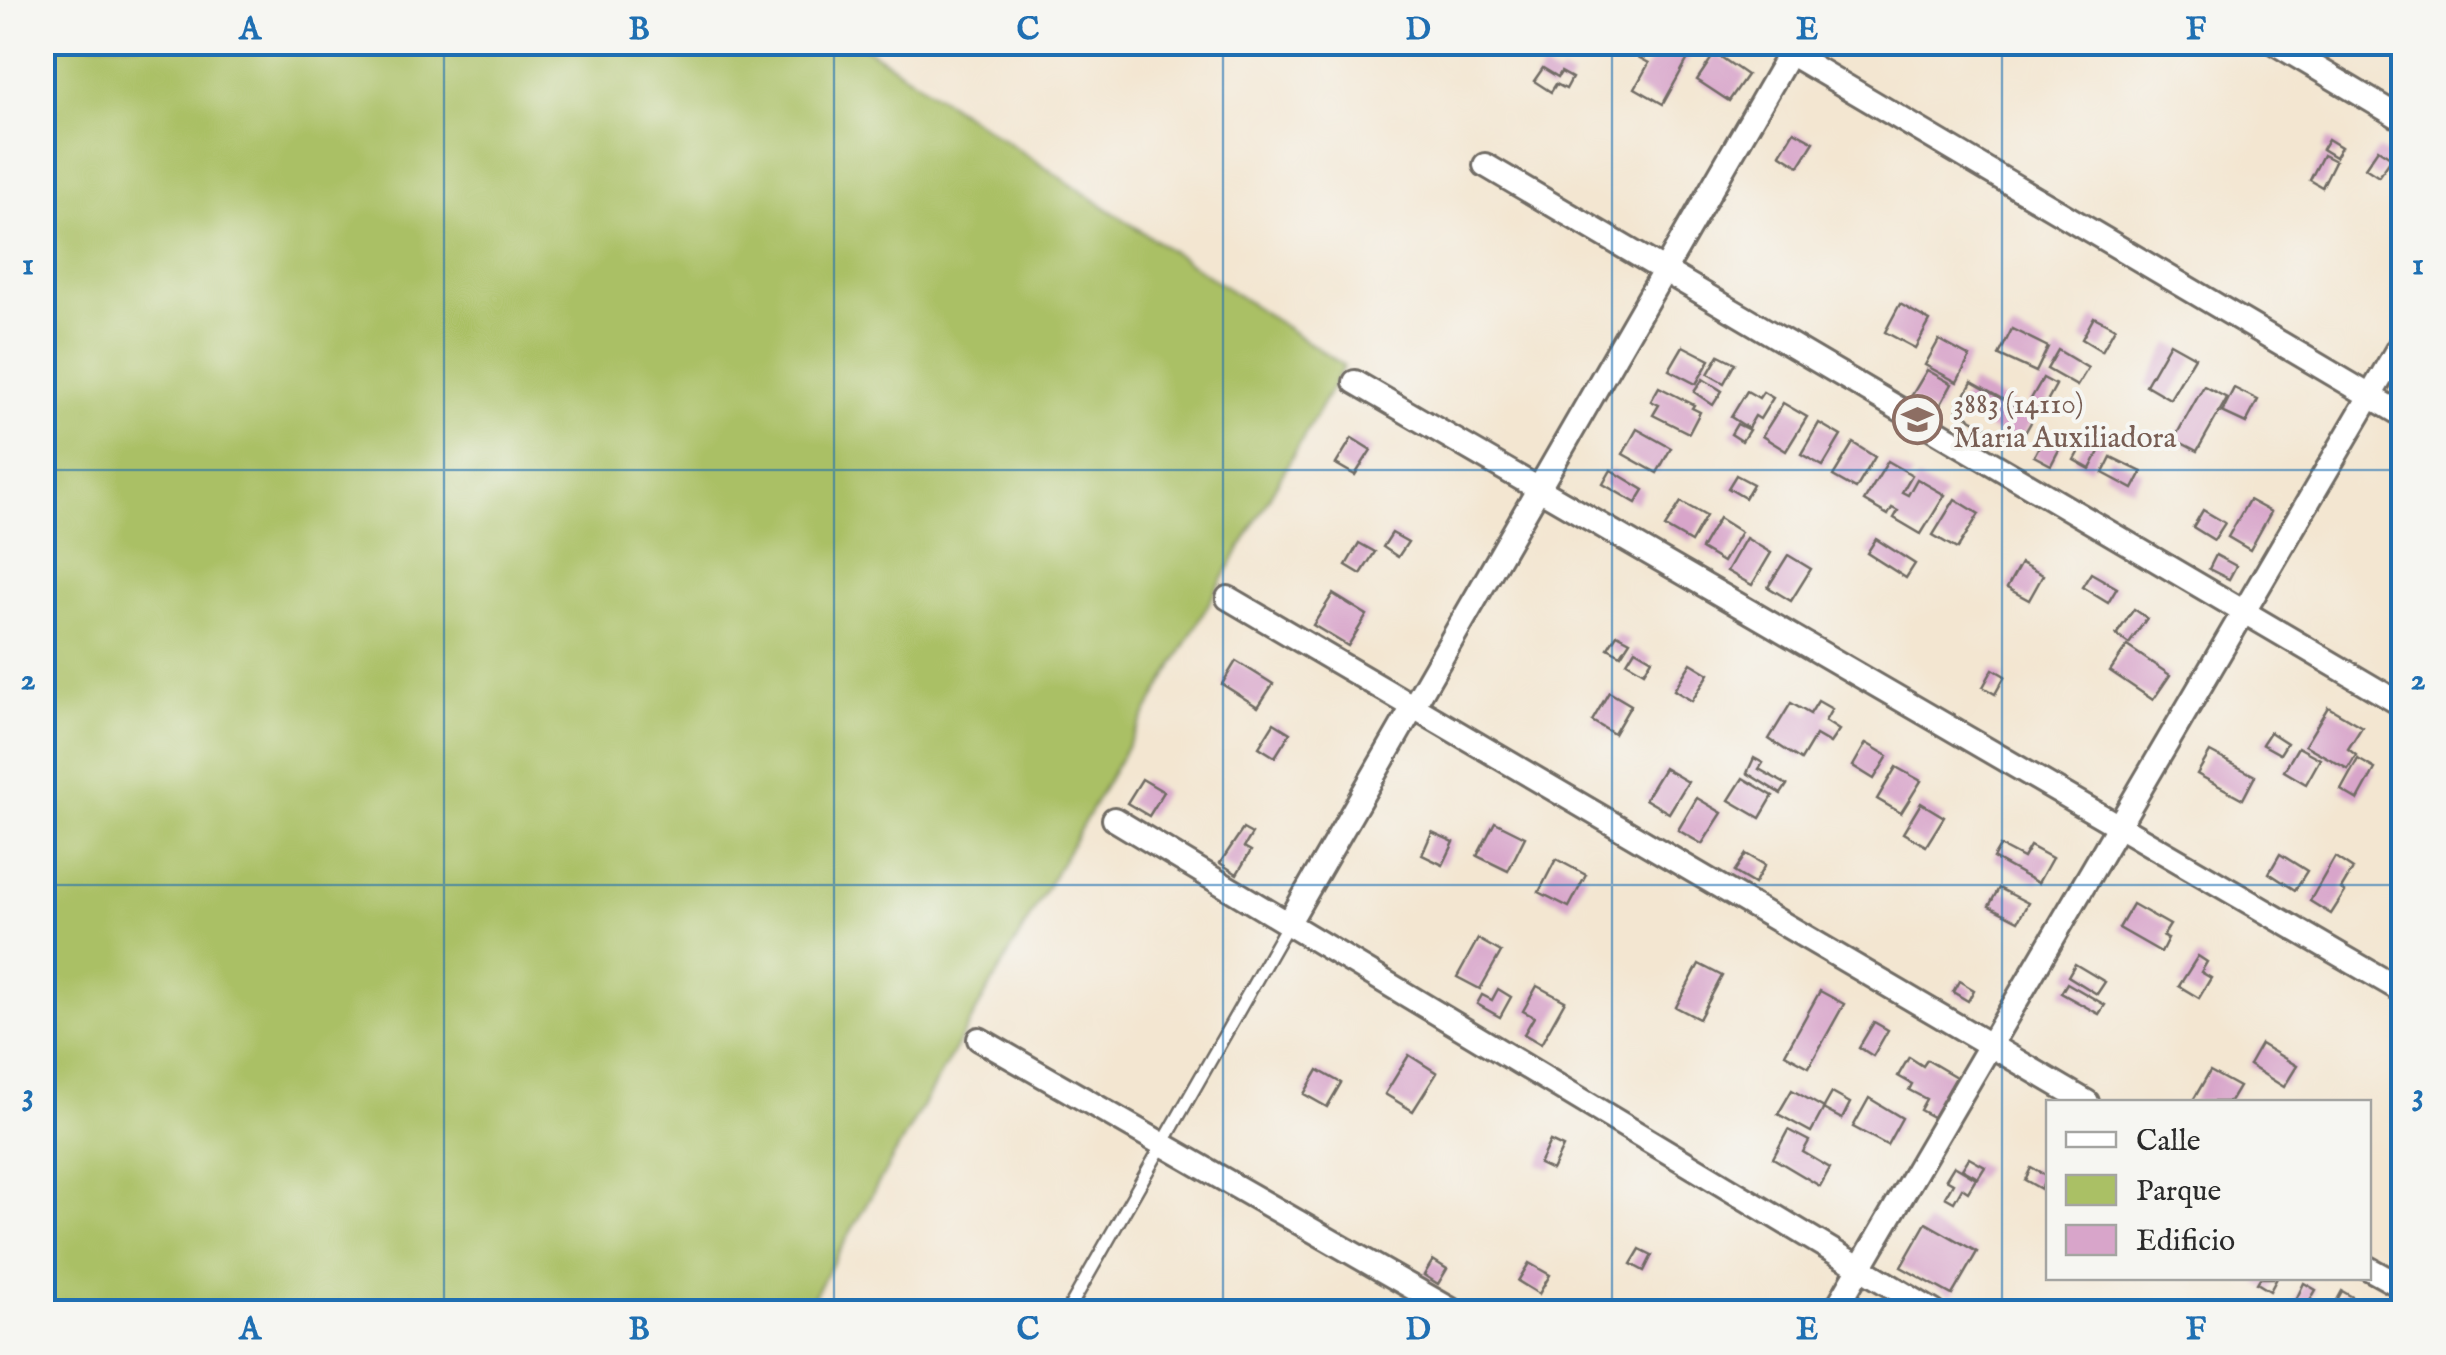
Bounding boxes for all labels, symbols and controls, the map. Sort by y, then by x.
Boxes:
text: A [237,10,262,51]
text: B [628,10,650,51]
text: C [1017,10,1040,51]
text: D [1405,10,1431,51]
text: E [1796,10,1818,51]
text: F [2186,10,2207,51]
text: 1 [22,245,34,286]
text: 1 [2412,245,2424,286]
place label: 3883 (14110) Maria Auxiliadora [1953,386,2176,458]
school or university icon: 3883 (14110) Maria Auxiliadora [1892,394,1944,446]
text: 2 [20,660,36,701]
text: 2 [2410,660,2426,701]
text: 3 [22,1075,34,1116]
text: 3 [2412,1075,2424,1116]
legend [2046,1100,2371,1280]
text: Calle [2136,1123,2200,1161]
text: Parque [2136,1173,2221,1211]
text: Edificio [2136,1223,2235,1261]
text: A [237,1310,262,1351]
text: B [628,1310,650,1351]
text: C [1017,1310,1040,1351]
text: D [1405,1310,1431,1351]
text: E [1796,1310,1818,1351]
text: F [2186,1310,2207,1351]

